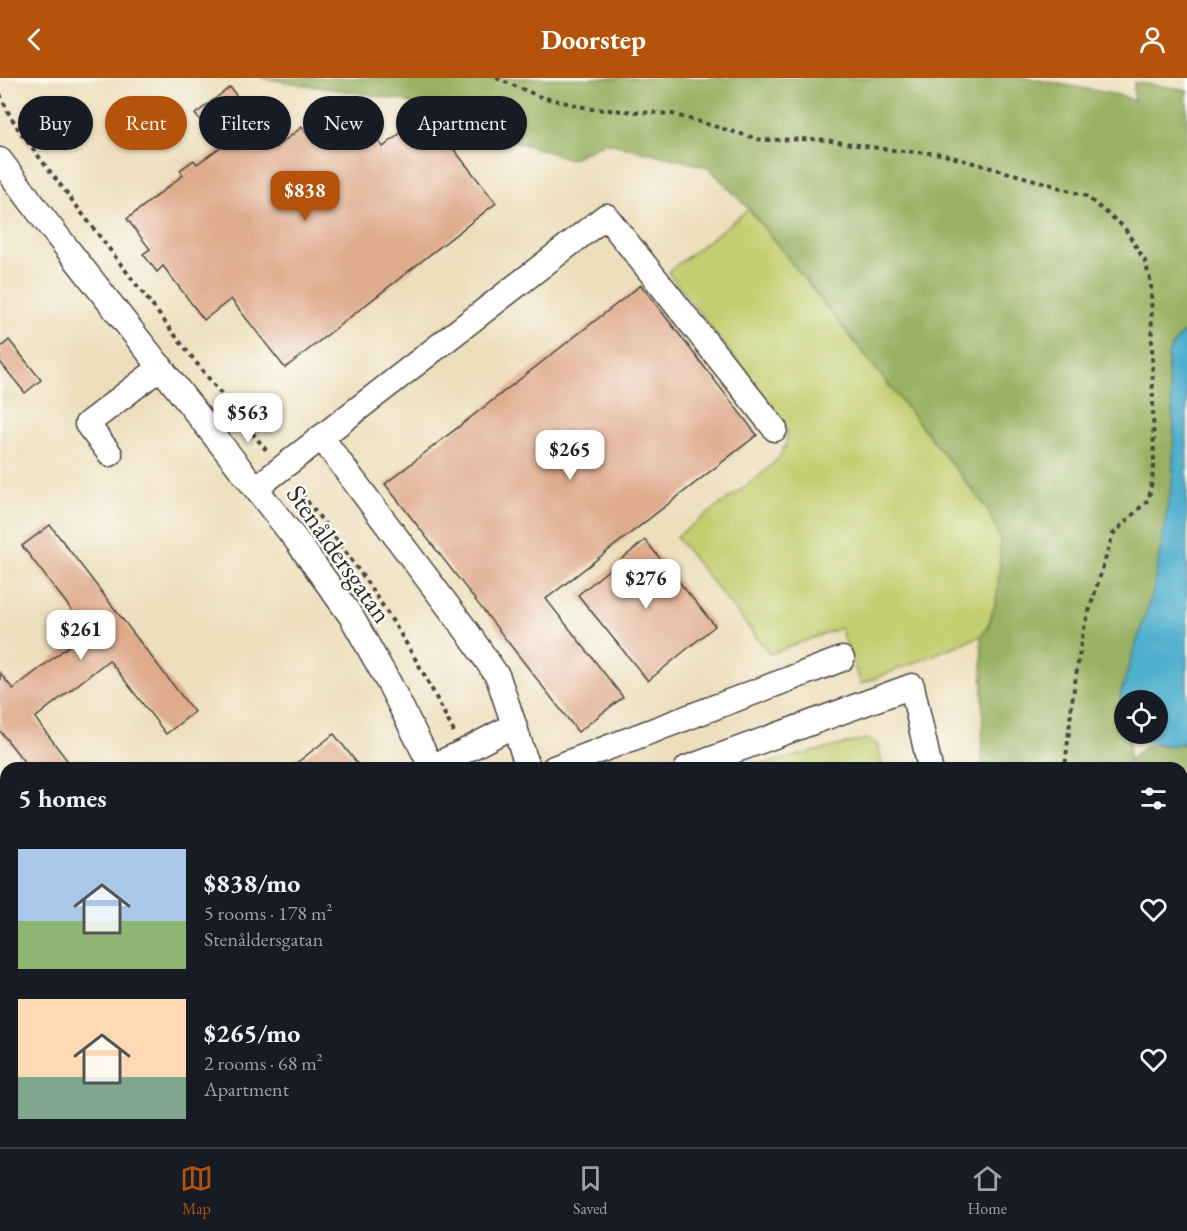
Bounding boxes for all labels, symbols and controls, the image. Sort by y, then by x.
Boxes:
text: Doorstep [541,22,646,57]
icon: back [18,23,51,56]
icon: person [1136,23,1169,56]
chip: Buy [18,96,93,150]
chip: Rent [105,96,187,150]
chip: Filters [199,96,291,150]
chip: New [303,96,384,150]
chip: Apartment [396,96,527,150]
pin: $838 [269,171,341,222]
text: $838 [285,177,325,203]
pin: $563 [212,393,284,444]
text: $563 [228,399,268,425]
pin: $265 [534,430,606,481]
text: $265 [550,436,590,462]
street label: Stenåldersgatan [279,478,400,630]
pin: $276 [610,559,682,610]
text: $276 [626,565,666,591]
pin: $261 [45,610,117,661]
text: $261 [61,616,101,642]
map controls [1114,690,1168,744]
button: locate [1114,690,1168,744]
text: 5 homes [18,781,107,815]
icon: filters [1137,782,1170,815]
text: $838/mo [204,866,300,900]
icon: home [66,873,138,945]
icon: heart [1137,893,1170,926]
text: 5 rooms · 178 m² [204,900,332,926]
text: Stenåldersgatan [204,926,323,952]
text: $265/mo [204,1016,300,1050]
icon: home [66,1023,138,1095]
icon: heart [1137,1043,1170,1076]
text: 2 rooms · 68 m² [204,1050,323,1076]
text: Apartment [204,1076,289,1102]
tab: Map [180,1162,213,1219]
tab: Saved [573,1162,607,1219]
tab: Home [967,1162,1007,1219]

